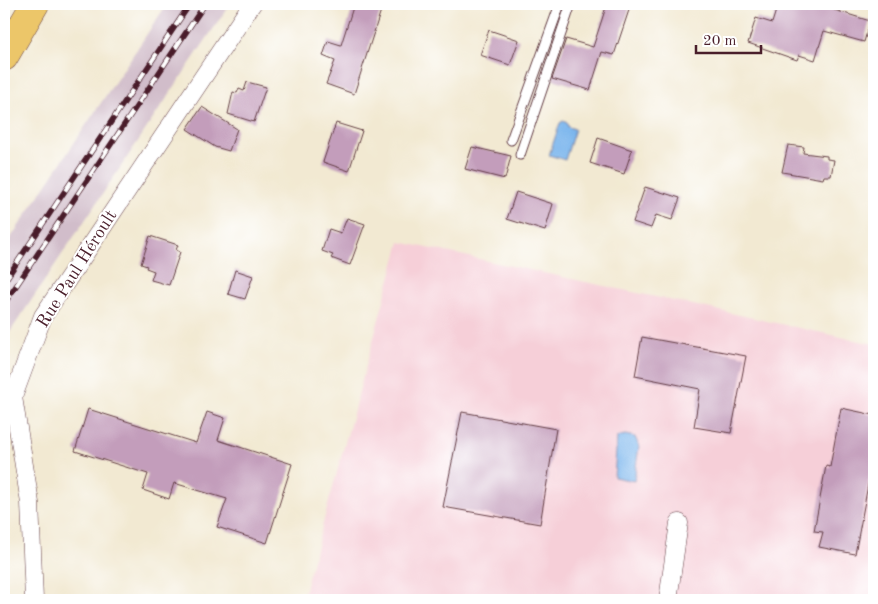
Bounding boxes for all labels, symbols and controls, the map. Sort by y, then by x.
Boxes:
scale bar [696,22,760,54]
text: 20 m [703,34,737,49]
street label: Rue Paul Héroult [34,207,120,331]

